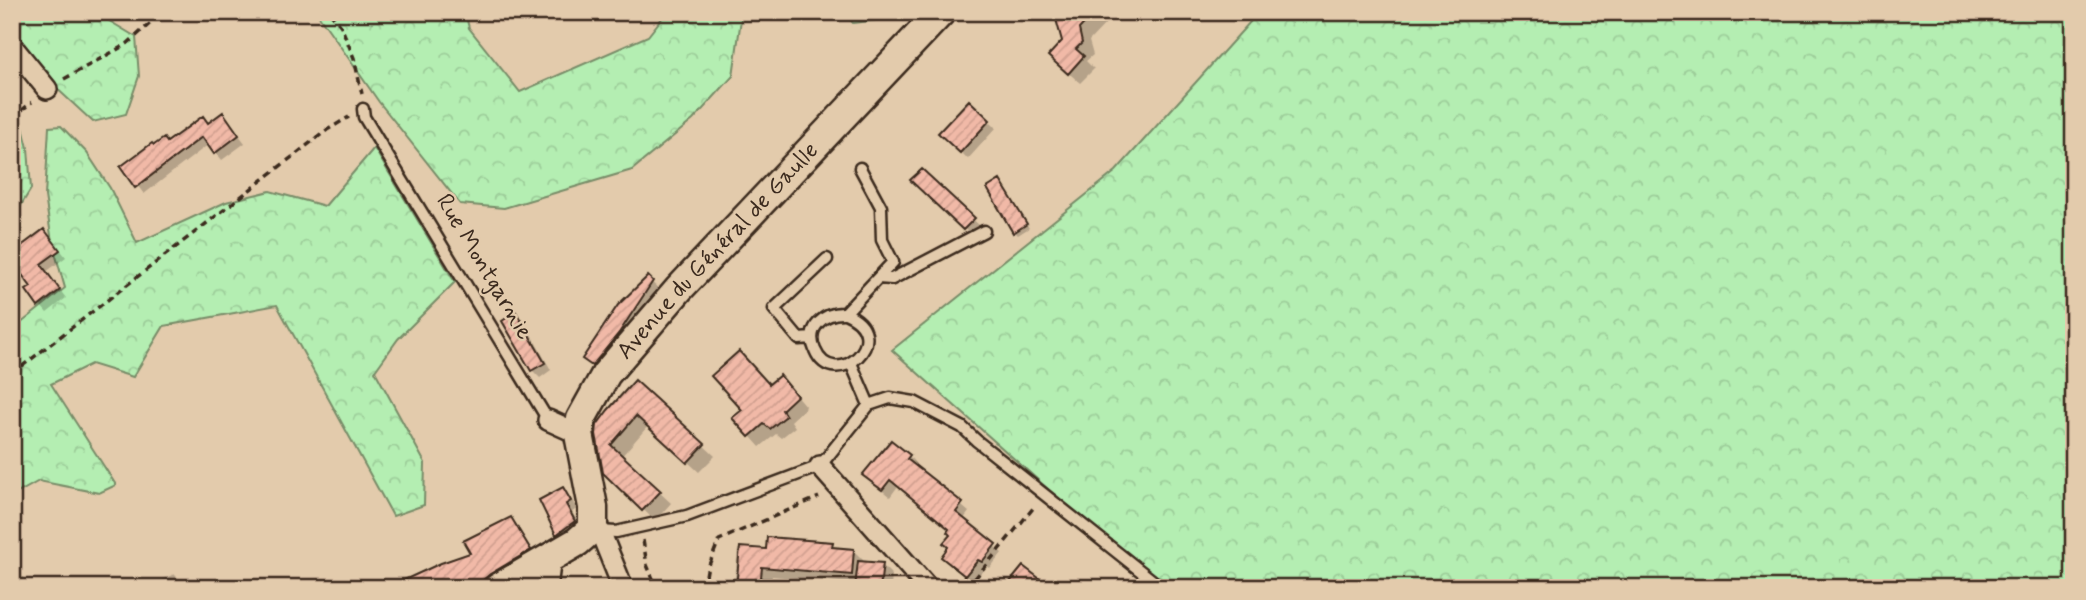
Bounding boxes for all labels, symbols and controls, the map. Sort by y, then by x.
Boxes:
street label: Avenue du Général de Gaulle [610,135,825,366]
street label: Rue Montgarnie [428,188,540,346]

